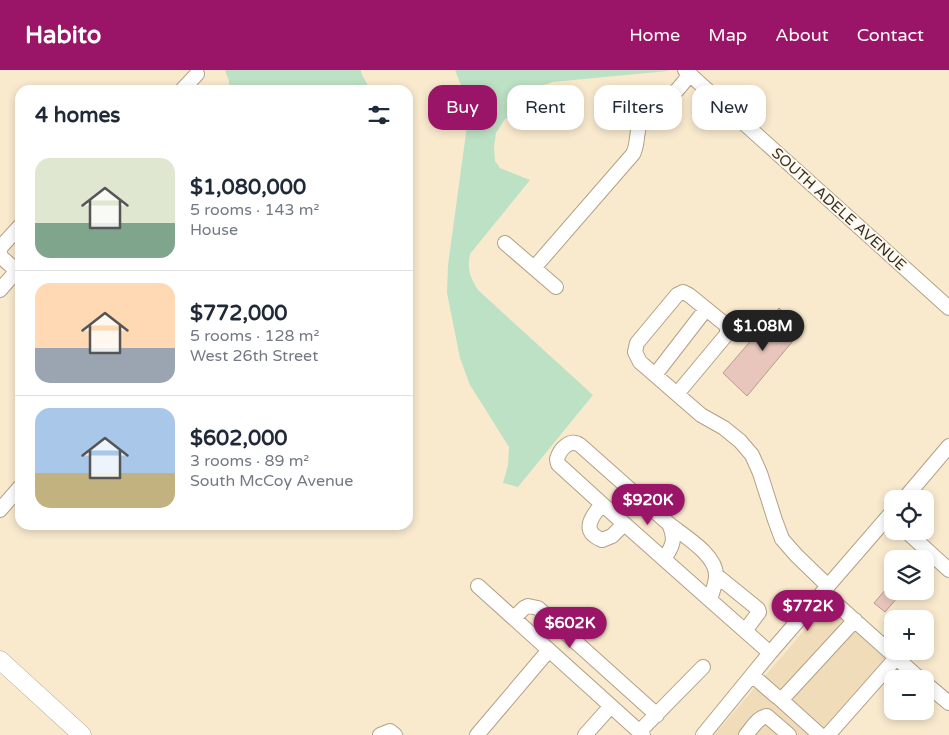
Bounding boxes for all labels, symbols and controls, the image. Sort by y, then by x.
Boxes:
text: Habito [25,21,101,50]
text: Home [629,24,680,46]
text: Map [708,24,747,46]
text: About [775,24,829,46]
text: Contact [857,24,924,46]
chip: Buy [428,85,497,130]
chip: Rent [507,85,584,130]
chip: Filters [594,85,682,130]
chip: New [692,85,766,130]
icon: filters [365,101,393,129]
text: 4 homes [35,103,120,128]
street label: SOUTH ADELE AVENUE [768,144,910,274]
text: $1,080,000 [190,175,306,200]
icon: home [75,178,135,238]
text: 5 rooms · 143 m² [190,200,319,220]
text: House [190,220,238,240]
text: $772,000 [190,301,288,326]
icon: home [75,303,135,363]
pin: $1.08M [722,310,804,352]
text: $1.08M [733,316,793,336]
text: 5 rooms · 128 m² [190,326,319,346]
text: West 26th Street [190,346,318,366]
text: $602,000 [190,426,288,451]
icon: home [75,428,135,488]
text: 3 rooms · 89 m² [190,451,309,471]
text: South McCoy Avenue [190,471,353,491]
pin: $920K [613,484,683,526]
text: $920K [623,490,673,510]
map controls [884,490,934,720]
button: locate [884,490,934,540]
button: layers [884,550,934,600]
pin: $772K [773,590,843,632]
text: $772K [783,596,833,616]
pin: $602K [535,606,605,649]
button: + [884,610,934,660]
text: $602K [545,613,595,633]
button: − [884,670,934,720]

